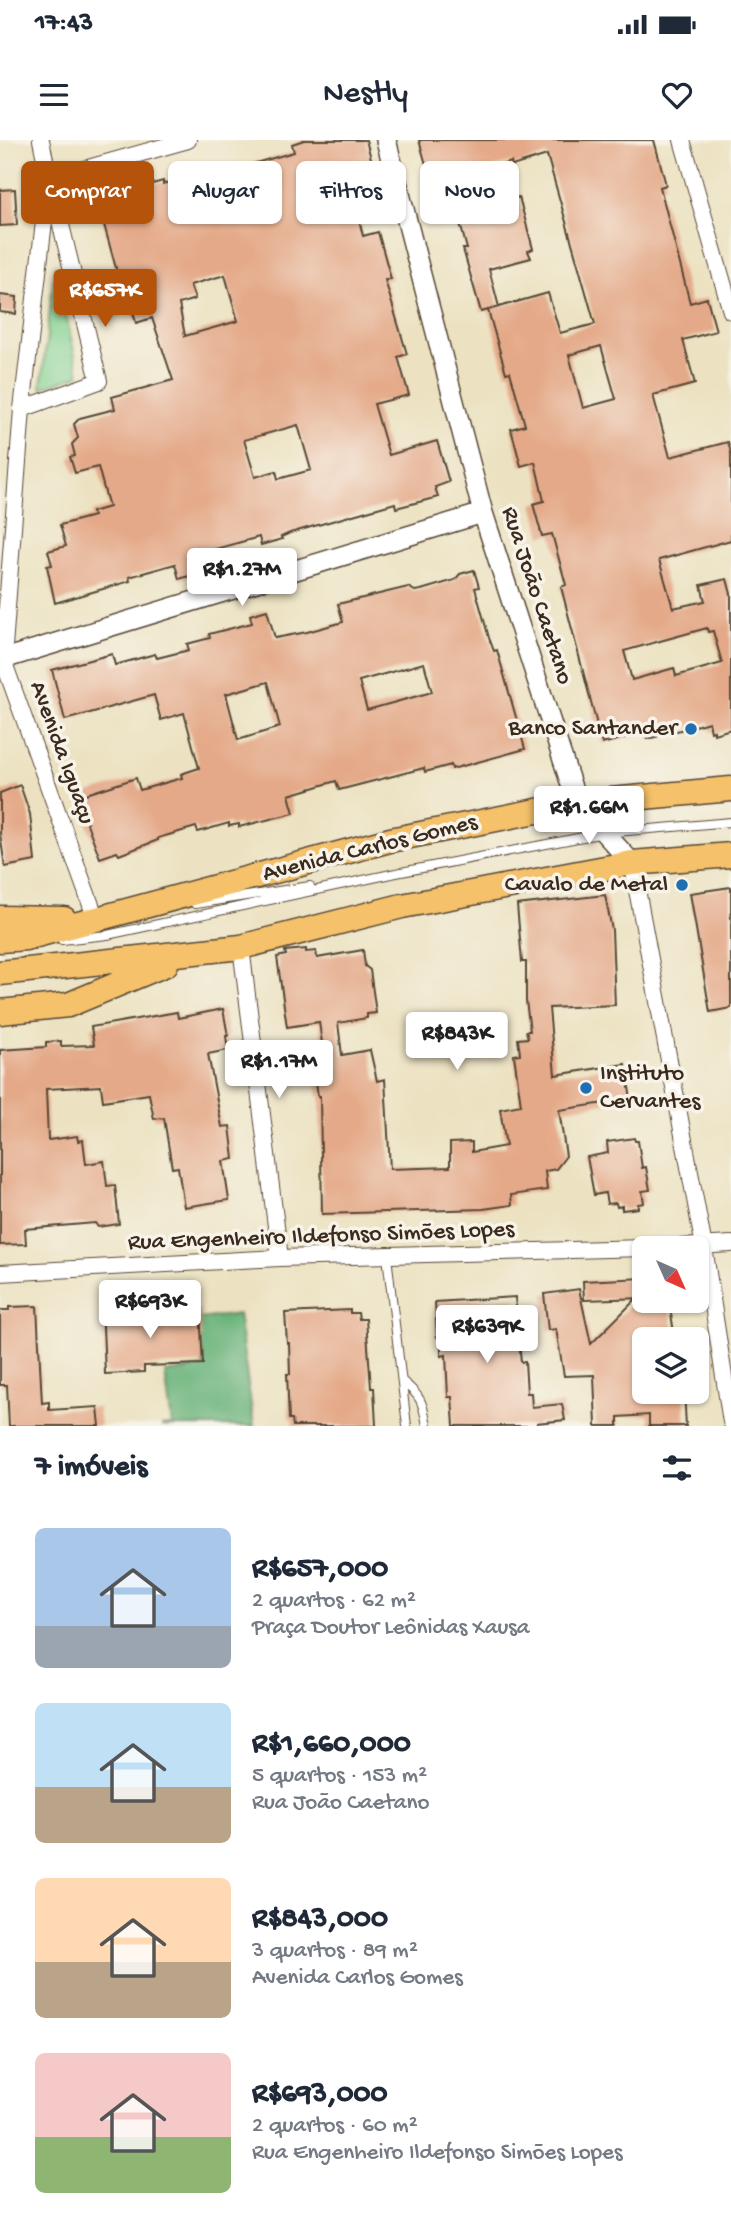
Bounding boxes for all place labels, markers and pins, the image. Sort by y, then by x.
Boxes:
pin: R$657K [48,270,162,329]
pin: R$1.27M [177,548,307,608]
place label: Banco Santander [507,715,680,744]
marker: Banco Santander [683,721,699,737]
pin: R$1.66M [524,786,654,846]
place label: Cavalo de Metal [505,871,668,900]
marker: Cavalo de Metal [674,877,690,893]
pin: R$843K [400,1012,514,1072]
pin: R$1.17M [214,1040,344,1100]
place label: Instituto Cervantes [600,1060,701,1117]
marker: Instituto Cervantes [578,1080,594,1096]
pin: R$693K [93,1280,207,1340]
pin: R$639K [430,1306,544,1365]

